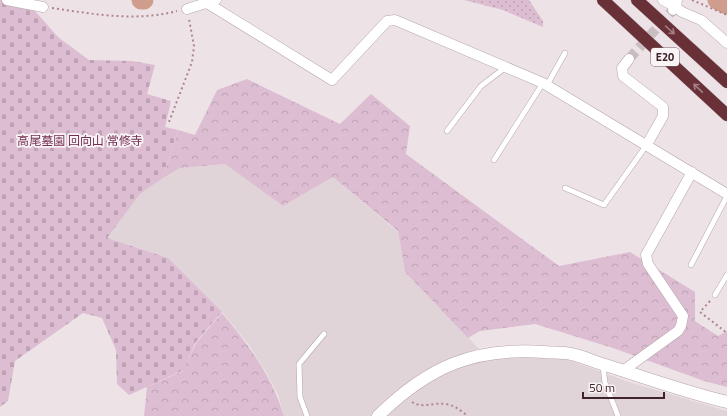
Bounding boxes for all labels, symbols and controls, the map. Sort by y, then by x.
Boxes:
one-way arrow [664,25,675,34]
road number: E20 [651,48,679,66]
one-way arrow [694,84,704,93]
park label: 高尾墓園 回向山 常修寺 [17,131,143,150]
scale bar [583,374,664,400]
text: 50 m [589,378,615,397]

